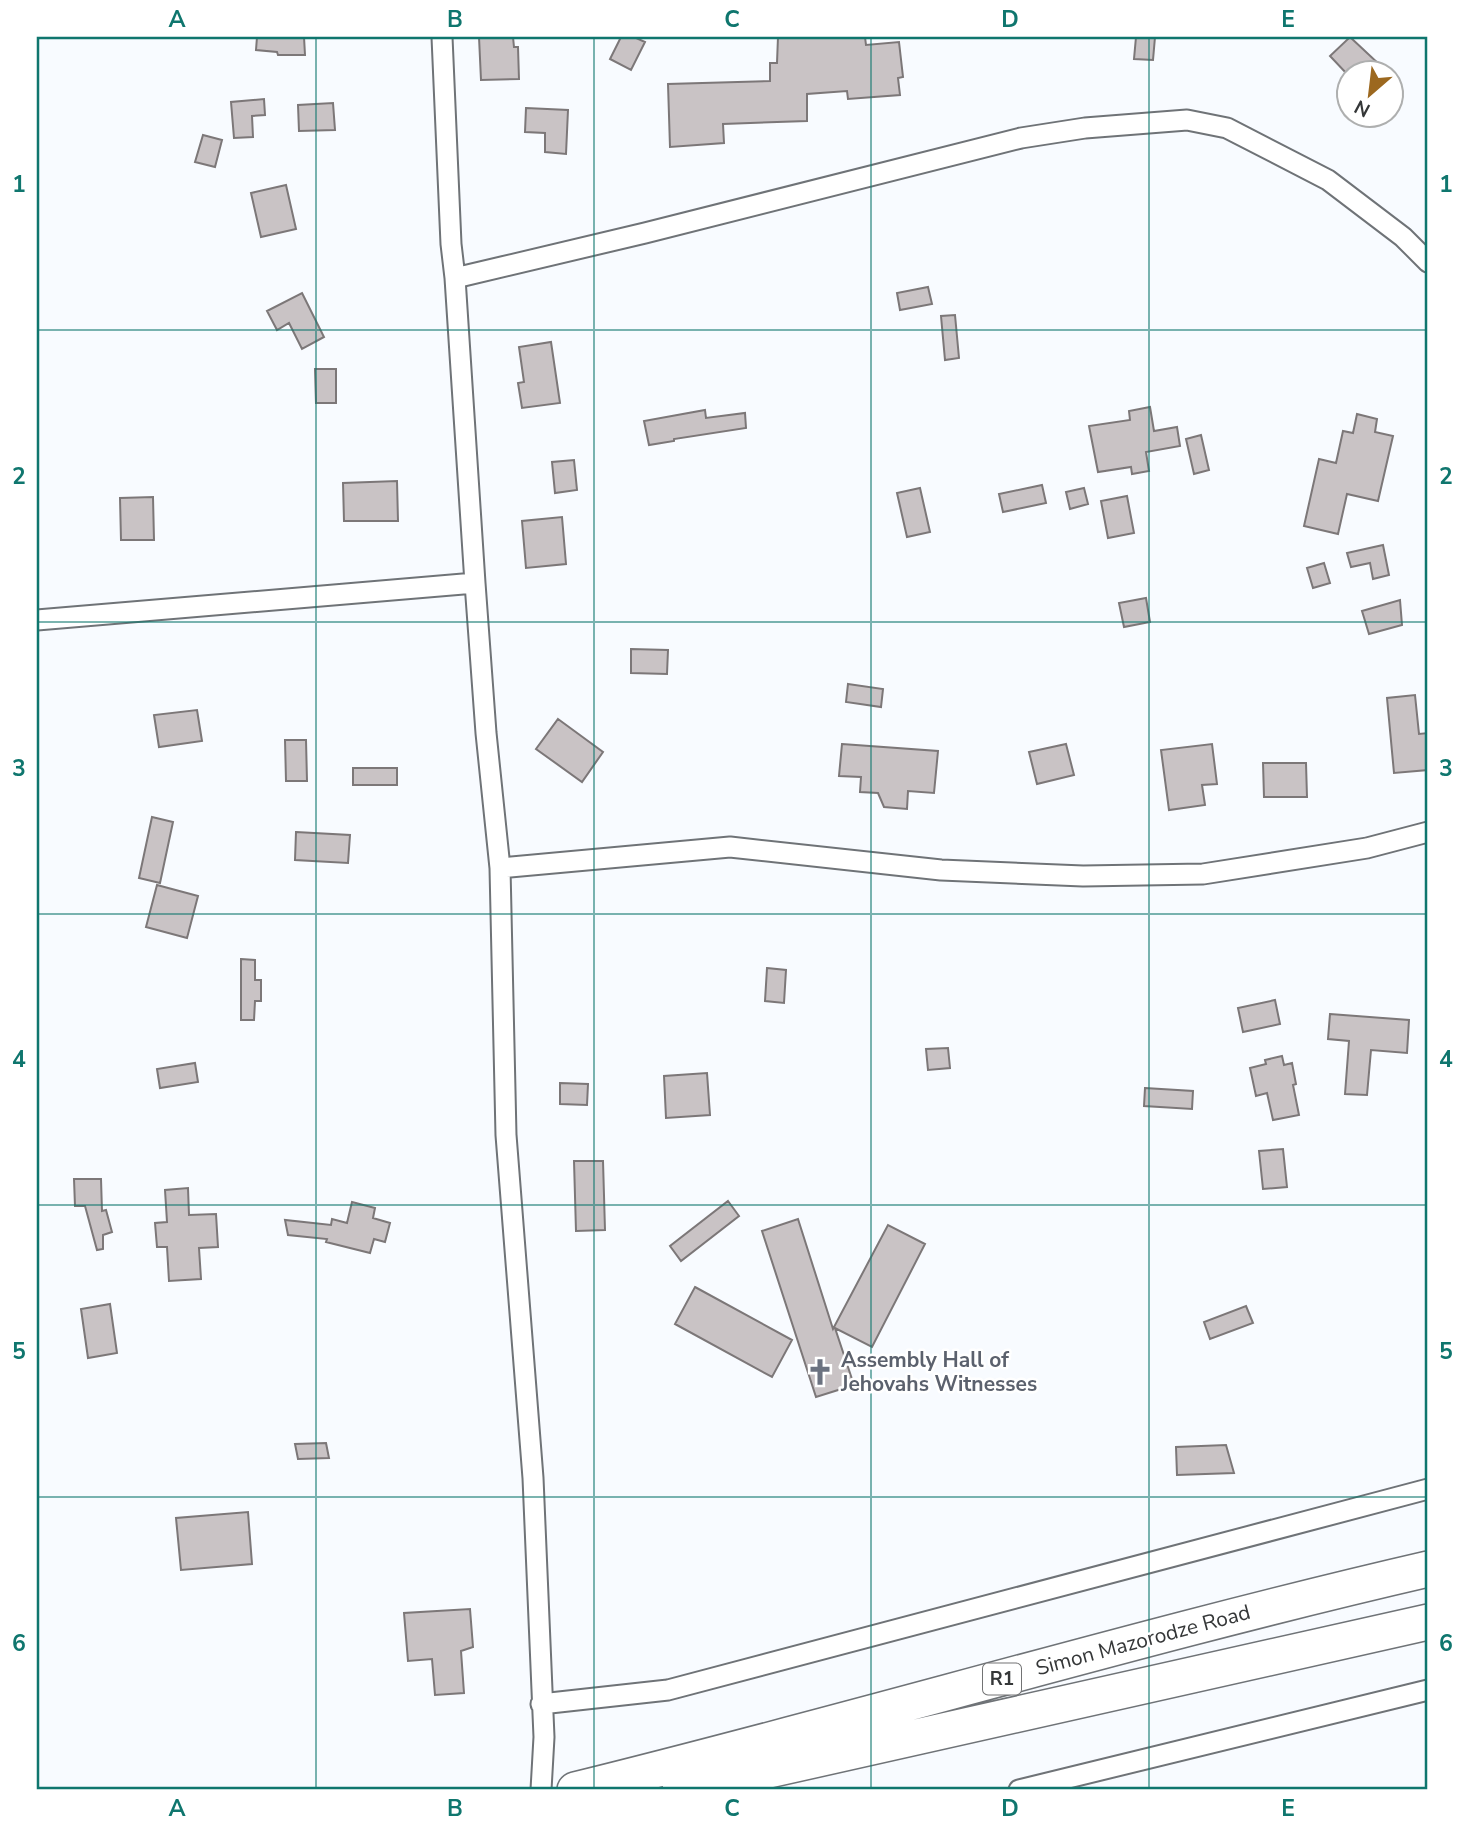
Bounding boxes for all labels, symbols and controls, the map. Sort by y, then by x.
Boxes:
text: A [168,4,186,35]
text: B [447,4,463,35]
text: C [724,4,740,35]
text: D [1001,4,1019,35]
text: E [1281,4,1295,35]
north arrow [1336,60,1406,130]
text: N [1350,93,1375,123]
text: 1 [12,169,26,200]
text: 1 [1439,169,1453,200]
text: 2 [12,461,26,492]
text: 2 [1439,461,1453,492]
text: 3 [12,753,26,784]
text: 3 [1439,753,1453,784]
text: 4 [12,1044,26,1075]
text: 4 [1439,1044,1453,1075]
text: 5 [12,1336,26,1367]
text: 5 [1439,1336,1453,1367]
place label: Assembly Hall of Jehovahs Witnesses [840,1346,1037,1398]
church icon: Assembly Hall of Jehovahs Witnesses [805,1357,835,1387]
street label: Simon Mazorodze Road [1033,1598,1253,1682]
text: 6 [12,1628,26,1659]
text: 6 [1439,1628,1453,1659]
road number: R1 [983,1664,1021,1694]
text: A [168,1793,186,1824]
text: B [447,1793,463,1824]
text: C [724,1793,740,1824]
text: D [1001,1793,1019,1824]
text: E [1281,1793,1295,1824]

